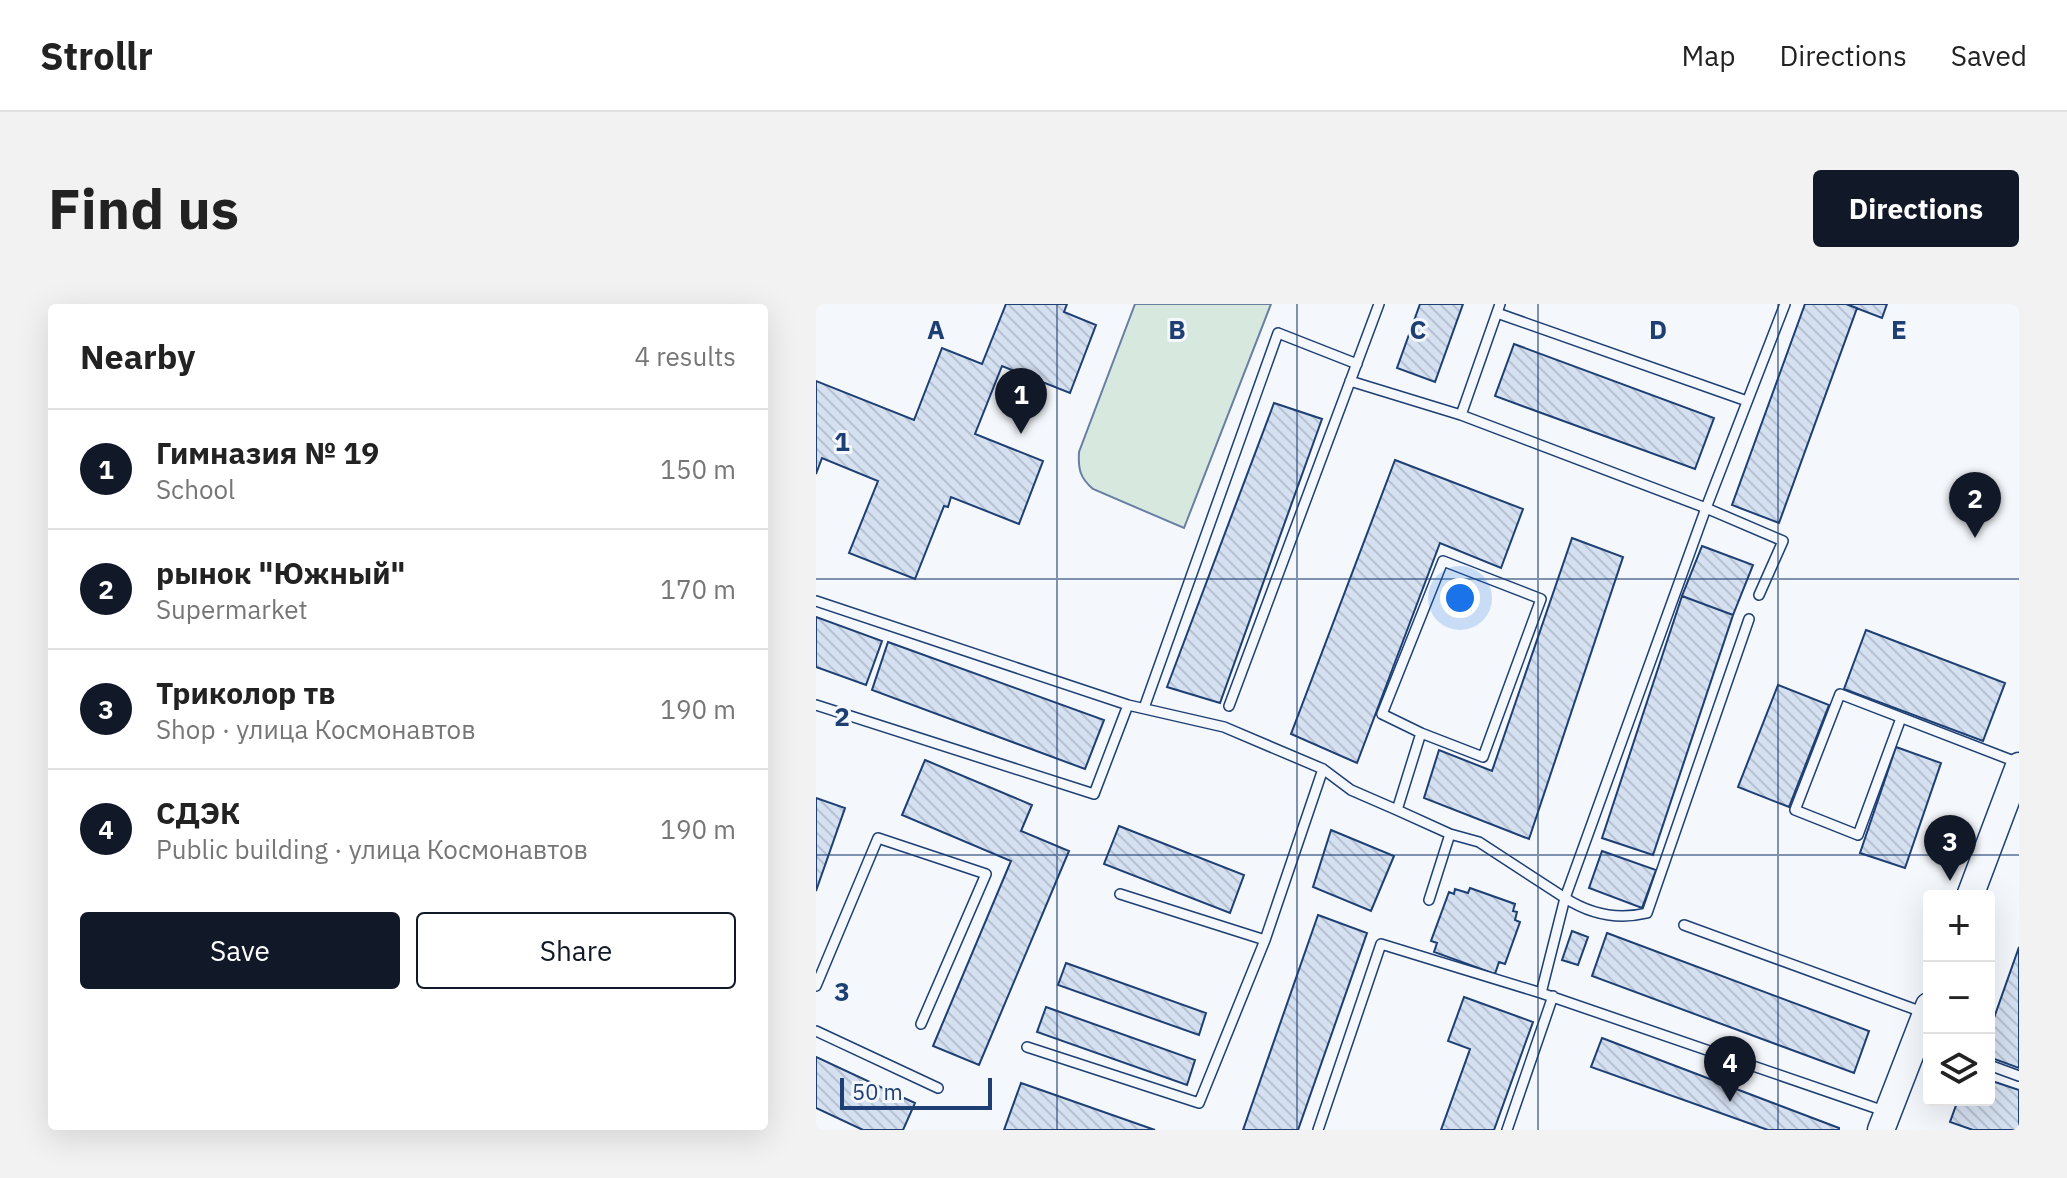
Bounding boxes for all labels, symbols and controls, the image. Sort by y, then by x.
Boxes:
text: Strollr [40,31,153,80]
text: Map [1681,37,1735,74]
text: Directions [1779,37,1907,74]
text: Saved [1951,37,2027,74]
button: Directions [1813,170,2019,247]
text: Find us [48,172,239,244]
text: A [927,312,945,346]
text: B [1168,312,1186,346]
text: C [1410,312,1427,346]
text: D [1649,312,1667,346]
text: E [1891,312,1907,346]
text: Nearby [80,334,195,378]
text: 4 results [634,339,736,373]
pin: 1 [995,368,1047,434]
text: 1 [834,424,850,458]
text: Гимназия № 19 [156,433,379,472]
text: 1 [98,452,114,486]
text: 150 m [660,452,736,486]
text: School [156,472,235,506]
pin: 2 [1949,472,2001,538]
text: рынок "Южный" [156,553,405,592]
text: 2 [98,572,114,606]
text: 170 m [660,572,736,606]
your location [1440,578,1480,618]
text: Supermarket [156,592,308,626]
text: Триколор тв [156,673,335,712]
text: 3 [98,692,114,726]
text: 190 m [660,692,736,726]
text: 2 [834,699,850,733]
text: Shop · улица Космонавтов [156,712,476,746]
text: СДЭК [156,793,240,832]
text: 4 [98,812,114,846]
text: 190 m [660,812,736,846]
pin: 3 [1924,815,1976,881]
text: Public building · улица Космонавтов [156,832,588,866]
map controls [1923,890,1995,1106]
button: + [1923,890,1995,962]
button: Save [80,912,400,989]
button: Share [416,912,736,989]
button: − [1923,962,1995,1034]
text: 3 [834,974,850,1008]
button: layers [1923,1034,1995,1106]
pin: 4 [1704,1036,1756,1102]
scale bar [840,1074,992,1110]
text: 50 m [852,1077,903,1106]

